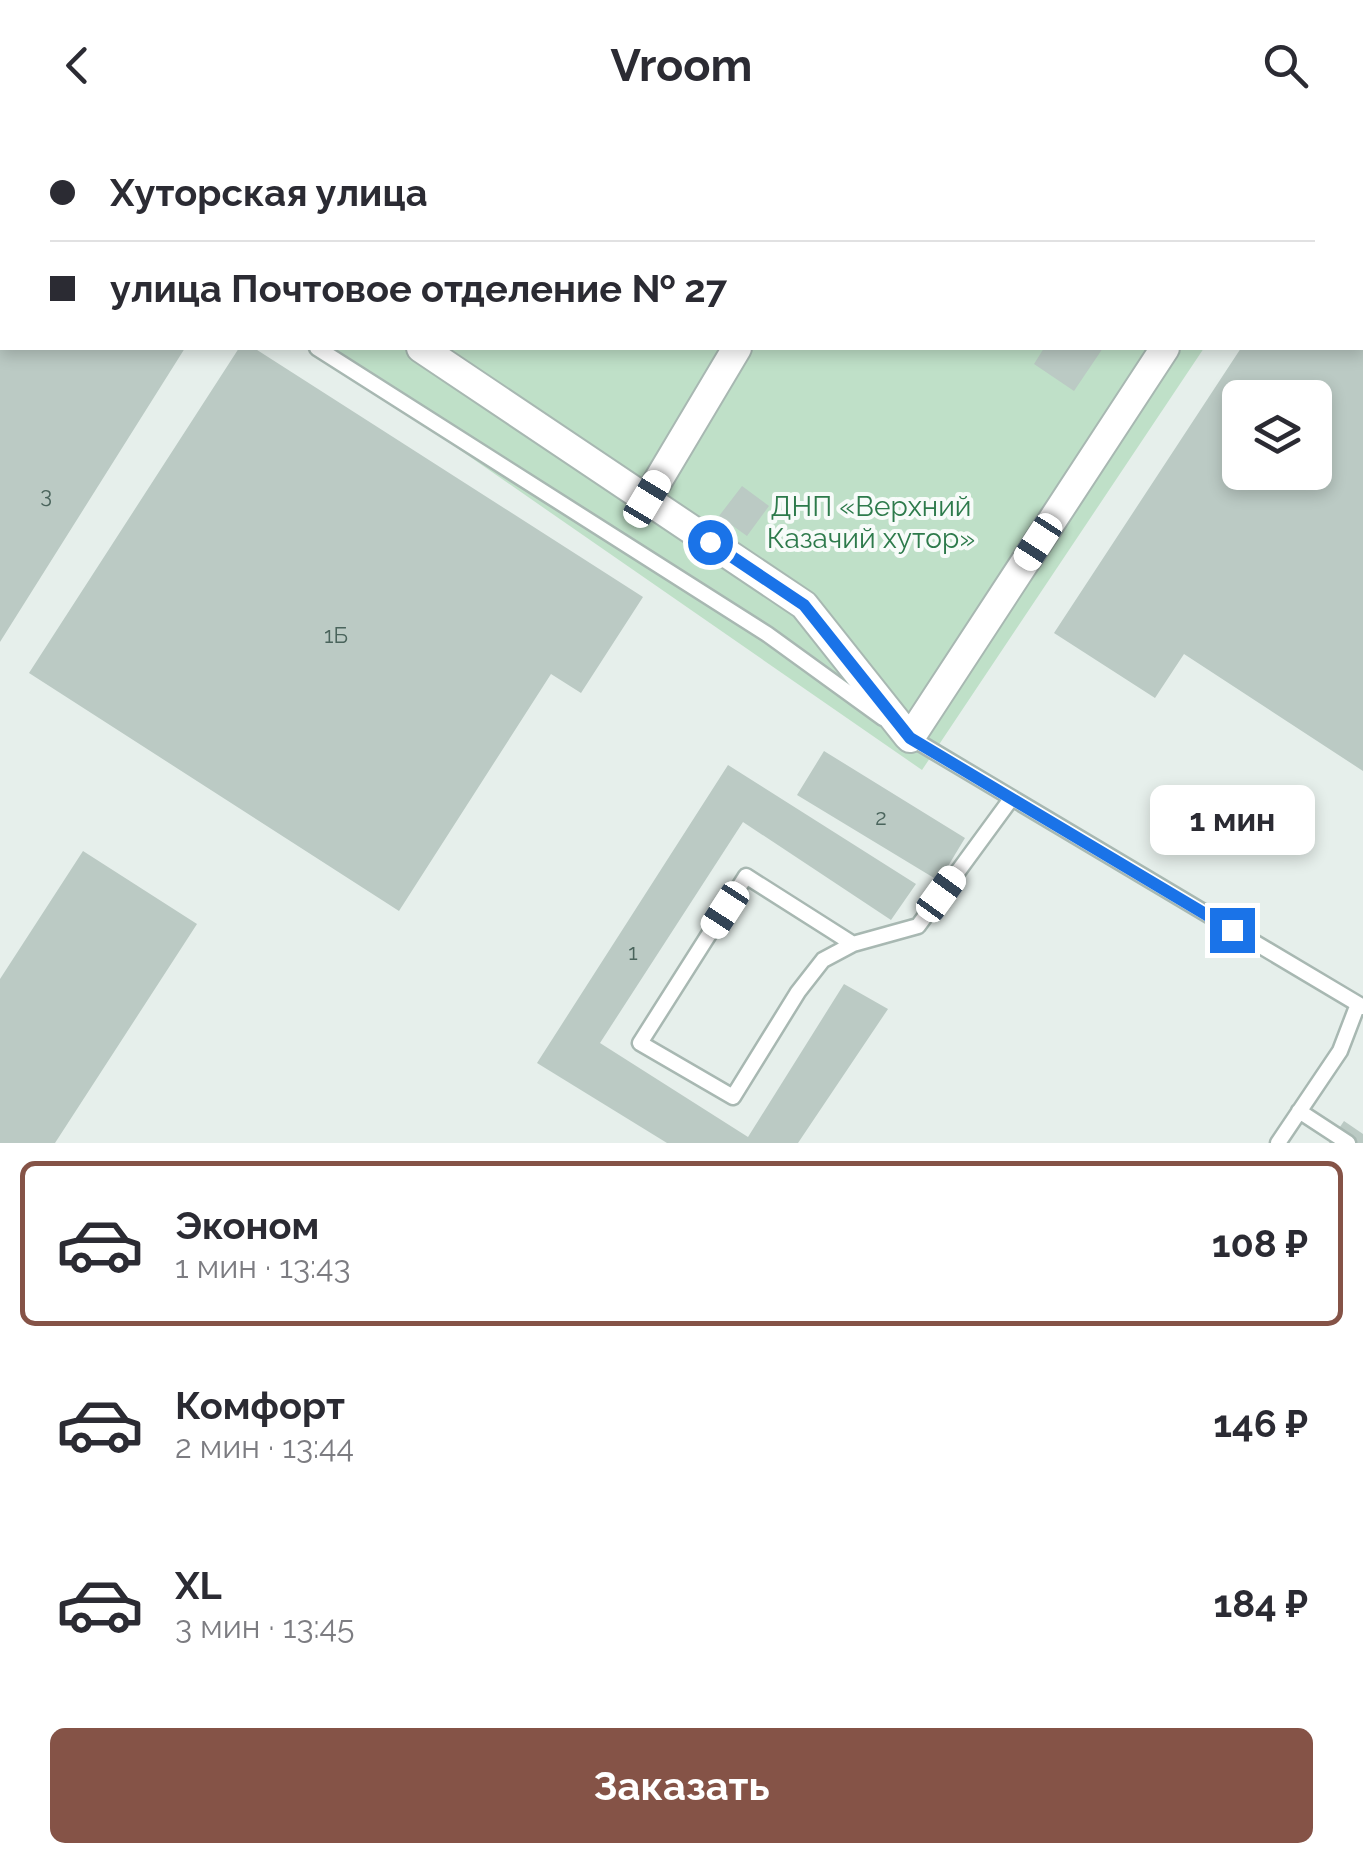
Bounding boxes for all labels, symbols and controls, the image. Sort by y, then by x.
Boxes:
icon: back [50,38,105,93]
icon: search [1258,38,1313,93]
text: Vroom [610,39,753,92]
text: Хуторская улица [110,170,428,215]
text: улица Почтовое отделение № 27 [110,266,727,311]
map controls [1222,380,1332,490]
button: layers [1222,380,1332,490]
car [619,466,675,532]
house number: 3 [40,482,52,508]
park label: ДНП «Верхний Казачий хутор» [767,490,975,555]
car [1009,509,1067,575]
route start [688,520,733,565]
house number: 1Б [324,622,348,648]
callout: 1 мин [1150,785,1314,855]
text: 1 мин [1190,801,1275,838]
house number: 2 [875,804,887,830]
car [911,861,971,927]
car [696,877,754,943]
route end [1210,908,1255,953]
house number: 1 [628,939,638,965]
icon: car [55,1199,145,1289]
text: Эконом [175,1203,319,1248]
text: 108 ₽ [1212,1221,1308,1266]
text: 1 мин · 13:43 [175,1248,351,1285]
icon: car [55,1379,145,1469]
text: Комфорт [175,1383,345,1428]
text: 146 ₽ [1213,1401,1308,1446]
text: 2 мин · 13:44 [175,1428,354,1465]
icon: car [55,1559,145,1649]
text: XL [175,1563,222,1608]
text: 184 ₽ [1213,1581,1308,1626]
text: 3 мин · 13:45 [175,1608,354,1645]
button: Заказать [50,1728,1313,1843]

